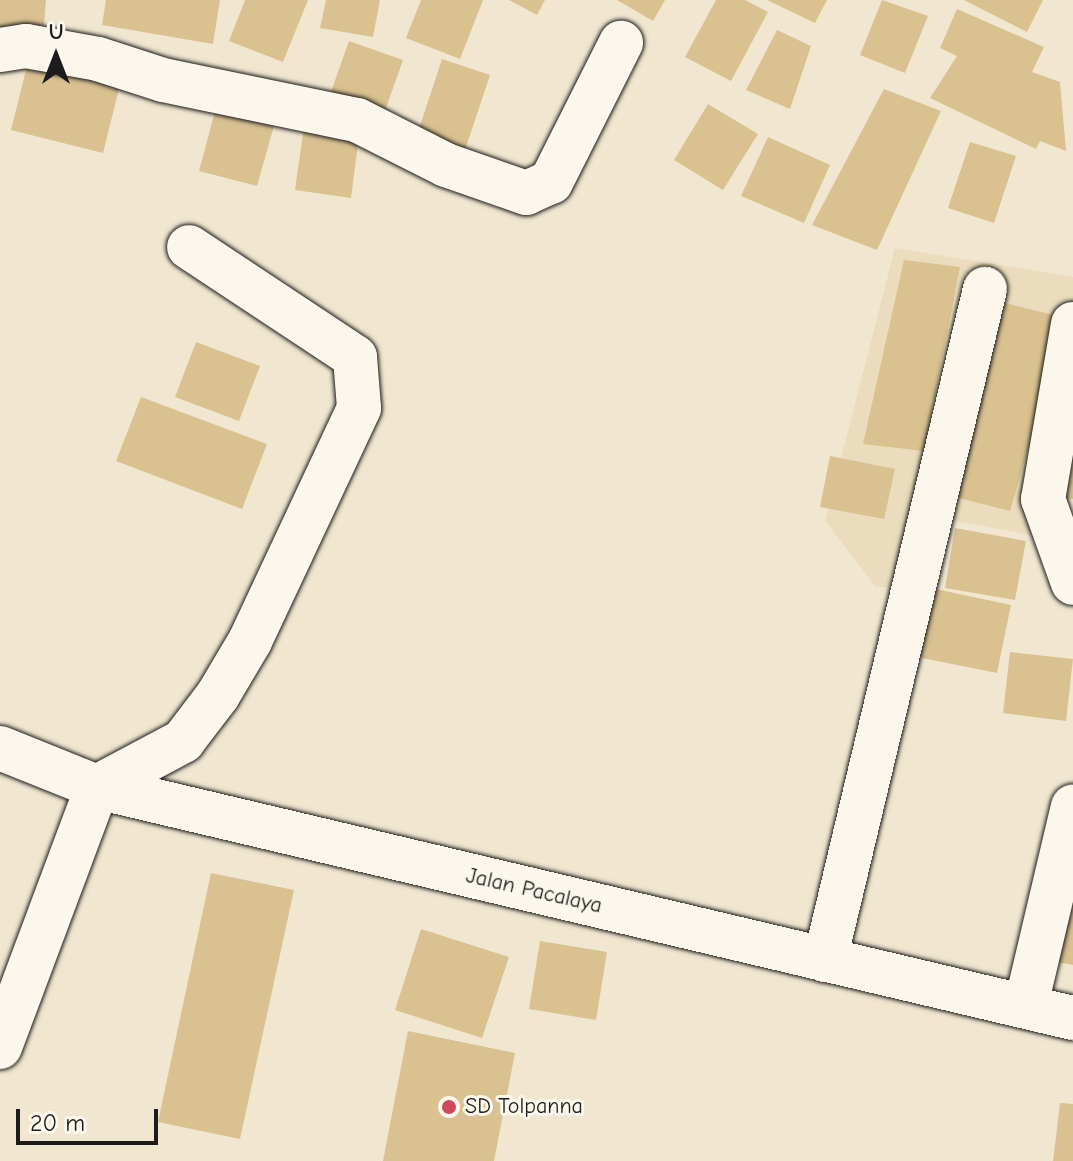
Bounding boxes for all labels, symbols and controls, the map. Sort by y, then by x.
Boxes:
north arrow [16,16,96,96]
text: U [49,19,63,45]
street label: Jalan Pacalaya [463,863,605,919]
scale bar [20,1093,162,1143]
place label: SD Tolpanna [465,1094,583,1120]
marker: SD Tolpanna [440,1098,458,1116]
text: 20 m [30,1109,85,1137]

